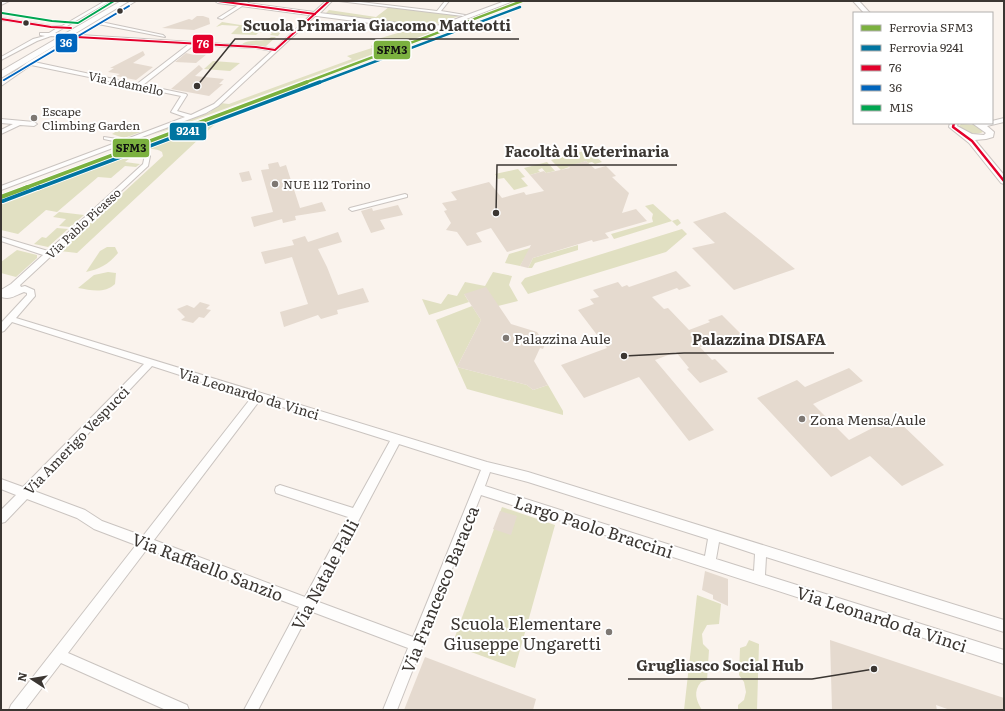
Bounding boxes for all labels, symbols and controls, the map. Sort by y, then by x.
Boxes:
unlabelled marker [115,6,125,16]
callout: Scuola Primaria Giacomo Matteotti [235,12,519,39]
legend [853,12,993,124]
text: Scuola Primaria Giacomo Matteotti [243,13,512,36]
unlabelled marker [21,18,31,28]
text: Ferrovia SFM3 [889,18,973,36]
line badge: 36 [55,33,78,53]
text: 36 [60,34,73,50]
line badge: 76 [192,34,214,54]
text: 76 [197,35,210,51]
text: Ferrovia 9241 [889,38,964,56]
line badge: SFM3 [373,40,411,60]
text: SFM3 [377,41,407,57]
text: 76 [889,58,902,76]
street label: Via Adamello [87,66,165,100]
text: 36 [889,78,903,96]
text: M1S [889,98,913,116]
place label: Escape Climbing Garden [42,102,140,134]
marker: Escape Climbing Garden [29,113,39,123]
line badge: 9241 [169,122,207,141]
text: 9241 [176,122,200,138]
line badge: SFM3 [112,138,150,158]
callout: Facoltà di Veterinaria [497,138,677,165]
text: SFM3 [116,139,146,155]
text: Facoltà di Veterinaria [505,139,670,162]
place label: NUE 112 Torino [283,175,371,193]
marker: NUE 112 Torino [270,179,280,189]
street label: Via Pablo Picasso [41,183,125,263]
callout: Palazzina DISAFA [684,326,834,353]
text: Palazzina DISAFA [692,327,827,350]
place label: Palazzina Aule [514,328,611,348]
marker: Palazzina Aule [501,333,511,343]
street label: Via Leonardo da Vinci [176,362,322,424]
street label: Via Amerigo Vespucci [19,381,133,499]
place label: Zona Mensa/Aule [810,409,926,429]
marker: Zona Mensa/Aule [797,414,807,424]
street label: Largo Paolo Braccini [511,488,677,564]
street label: Via Francesco Baracca [394,501,484,676]
street label: Via Natale Palli [284,514,364,634]
street label: Via Raffaello Sanzio [129,526,287,606]
street label: Via Leonardo da Vinci [794,579,971,657]
place label: Scuola Elementare Giuseppe Ungaretti [444,610,601,655]
marker: Scuola Elementare Giuseppe Ungaretti [604,627,614,637]
callout: Grugliasco Social Hub [628,652,812,679]
text: Grugliasco Social Hub [636,653,804,676]
north arrow [12,659,52,699]
text: N [12,671,30,683]

